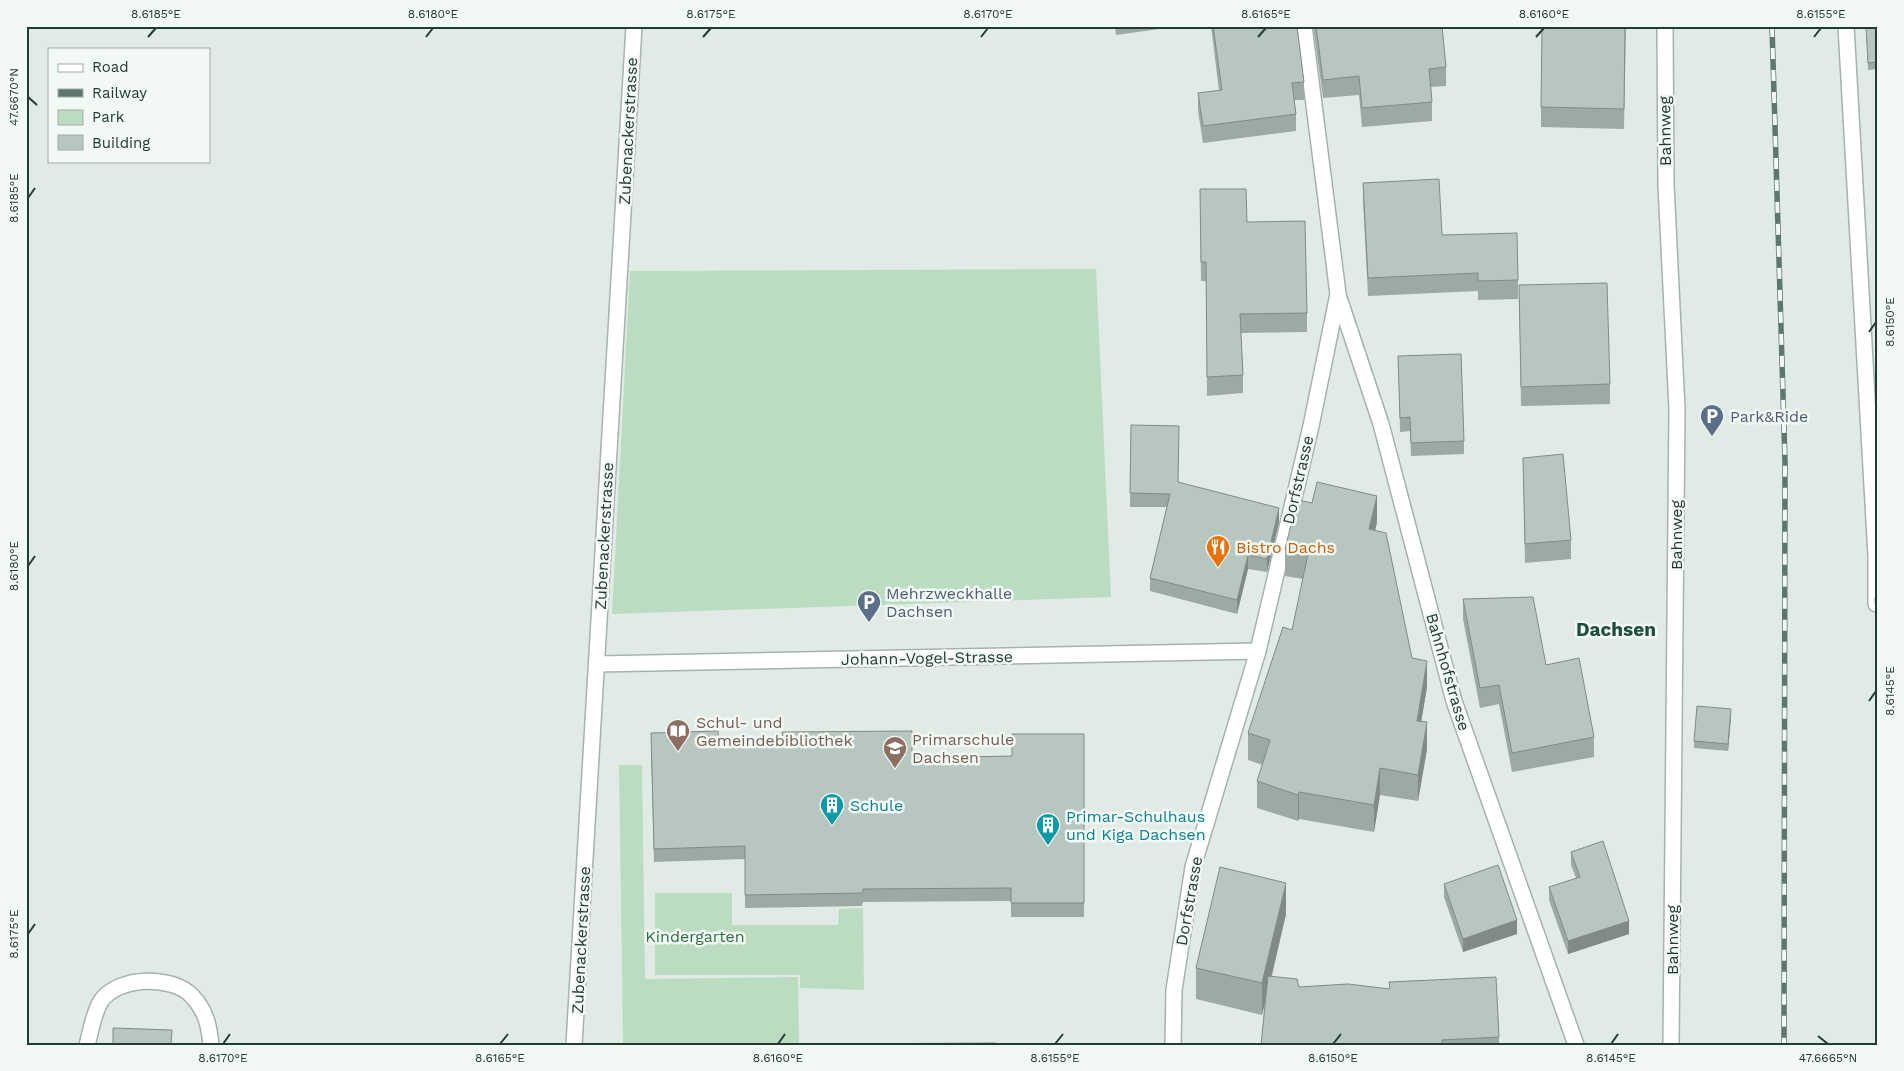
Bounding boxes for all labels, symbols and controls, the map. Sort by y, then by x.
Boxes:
text: 8.6185°E [131,7,181,21]
text: 8.6180°E [408,7,459,21]
text: 8.6175°E [686,7,736,21]
text: 8.6170°E [963,7,1013,21]
text: 8.6165°E [1241,7,1291,21]
text: 8.6160°E [1519,7,1569,21]
text: 8.6155°E [1796,7,1846,21]
legend [48,48,210,162]
street label: Zubenackerstrasse [615,57,641,205]
text: Road [92,58,129,76]
text: 47.6670°N [7,68,21,126]
text: Railway [92,84,147,102]
street label: Bahnweg [1655,95,1675,166]
text: Park [92,108,125,126]
text: Building [92,134,150,152]
text: 8.6185°E [7,173,21,223]
text: 8.6150°E [1883,297,1897,347]
parking icon: Park&Ride [1699,403,1725,437]
place label: Park&Ride [1730,407,1808,426]
street label: Dorfstrasse [1279,434,1317,526]
street label: Zubenackerstrasse [591,462,617,610]
street label: Bahnweg [1667,499,1686,570]
restaurant icon: Bistro Dachs [1205,534,1231,568]
place label: Bistro Dachs [1236,538,1335,557]
text: 8.6180°E [7,540,21,591]
place label: Mehrzweckhalle Dachsen [886,584,1012,621]
parking icon: Mehrzweckhalle Dachsen [856,589,882,623]
street label: Bahnhofstrasse [1422,611,1474,733]
district label: Dachsen [1576,618,1656,641]
street label: Johann-Vogel-Strasse [841,647,1013,669]
text: 8.6145°E [1883,666,1897,716]
place label: Schul- und Gemeindebibliothek [696,713,853,750]
library icon: Schul- und Gemeindebibliothek [665,718,691,752]
place label: Primarschule Dachsen [912,730,1014,767]
school or university icon: Primarschule Dachsen [882,735,908,769]
building icon: Schule [819,792,845,826]
place label: Schule [850,796,903,815]
place label: Primar-Schulhaus und Kiga Dachsen [1066,807,1206,844]
building icon: Primar-Schulhaus und Kiga Dachsen [1035,812,1061,846]
street label: Dorfstrasse [1172,855,1206,947]
street label: Zubenackerstrasse [568,866,594,1014]
street label: Bahnweg [1663,904,1682,975]
text: 8.6175°E [7,909,21,959]
park label: Kindergarten [645,927,745,946]
text: 8.6170°E [198,1051,248,1065]
text: 8.6165°E [475,1051,525,1065]
text: 8.6160°E [753,1051,803,1065]
text: 8.6155°E [1030,1051,1080,1065]
text: 8.6150°E [1308,1051,1358,1065]
text: 8.6145°E [1586,1051,1636,1065]
text: 47.6665°N [1799,1051,1857,1065]

